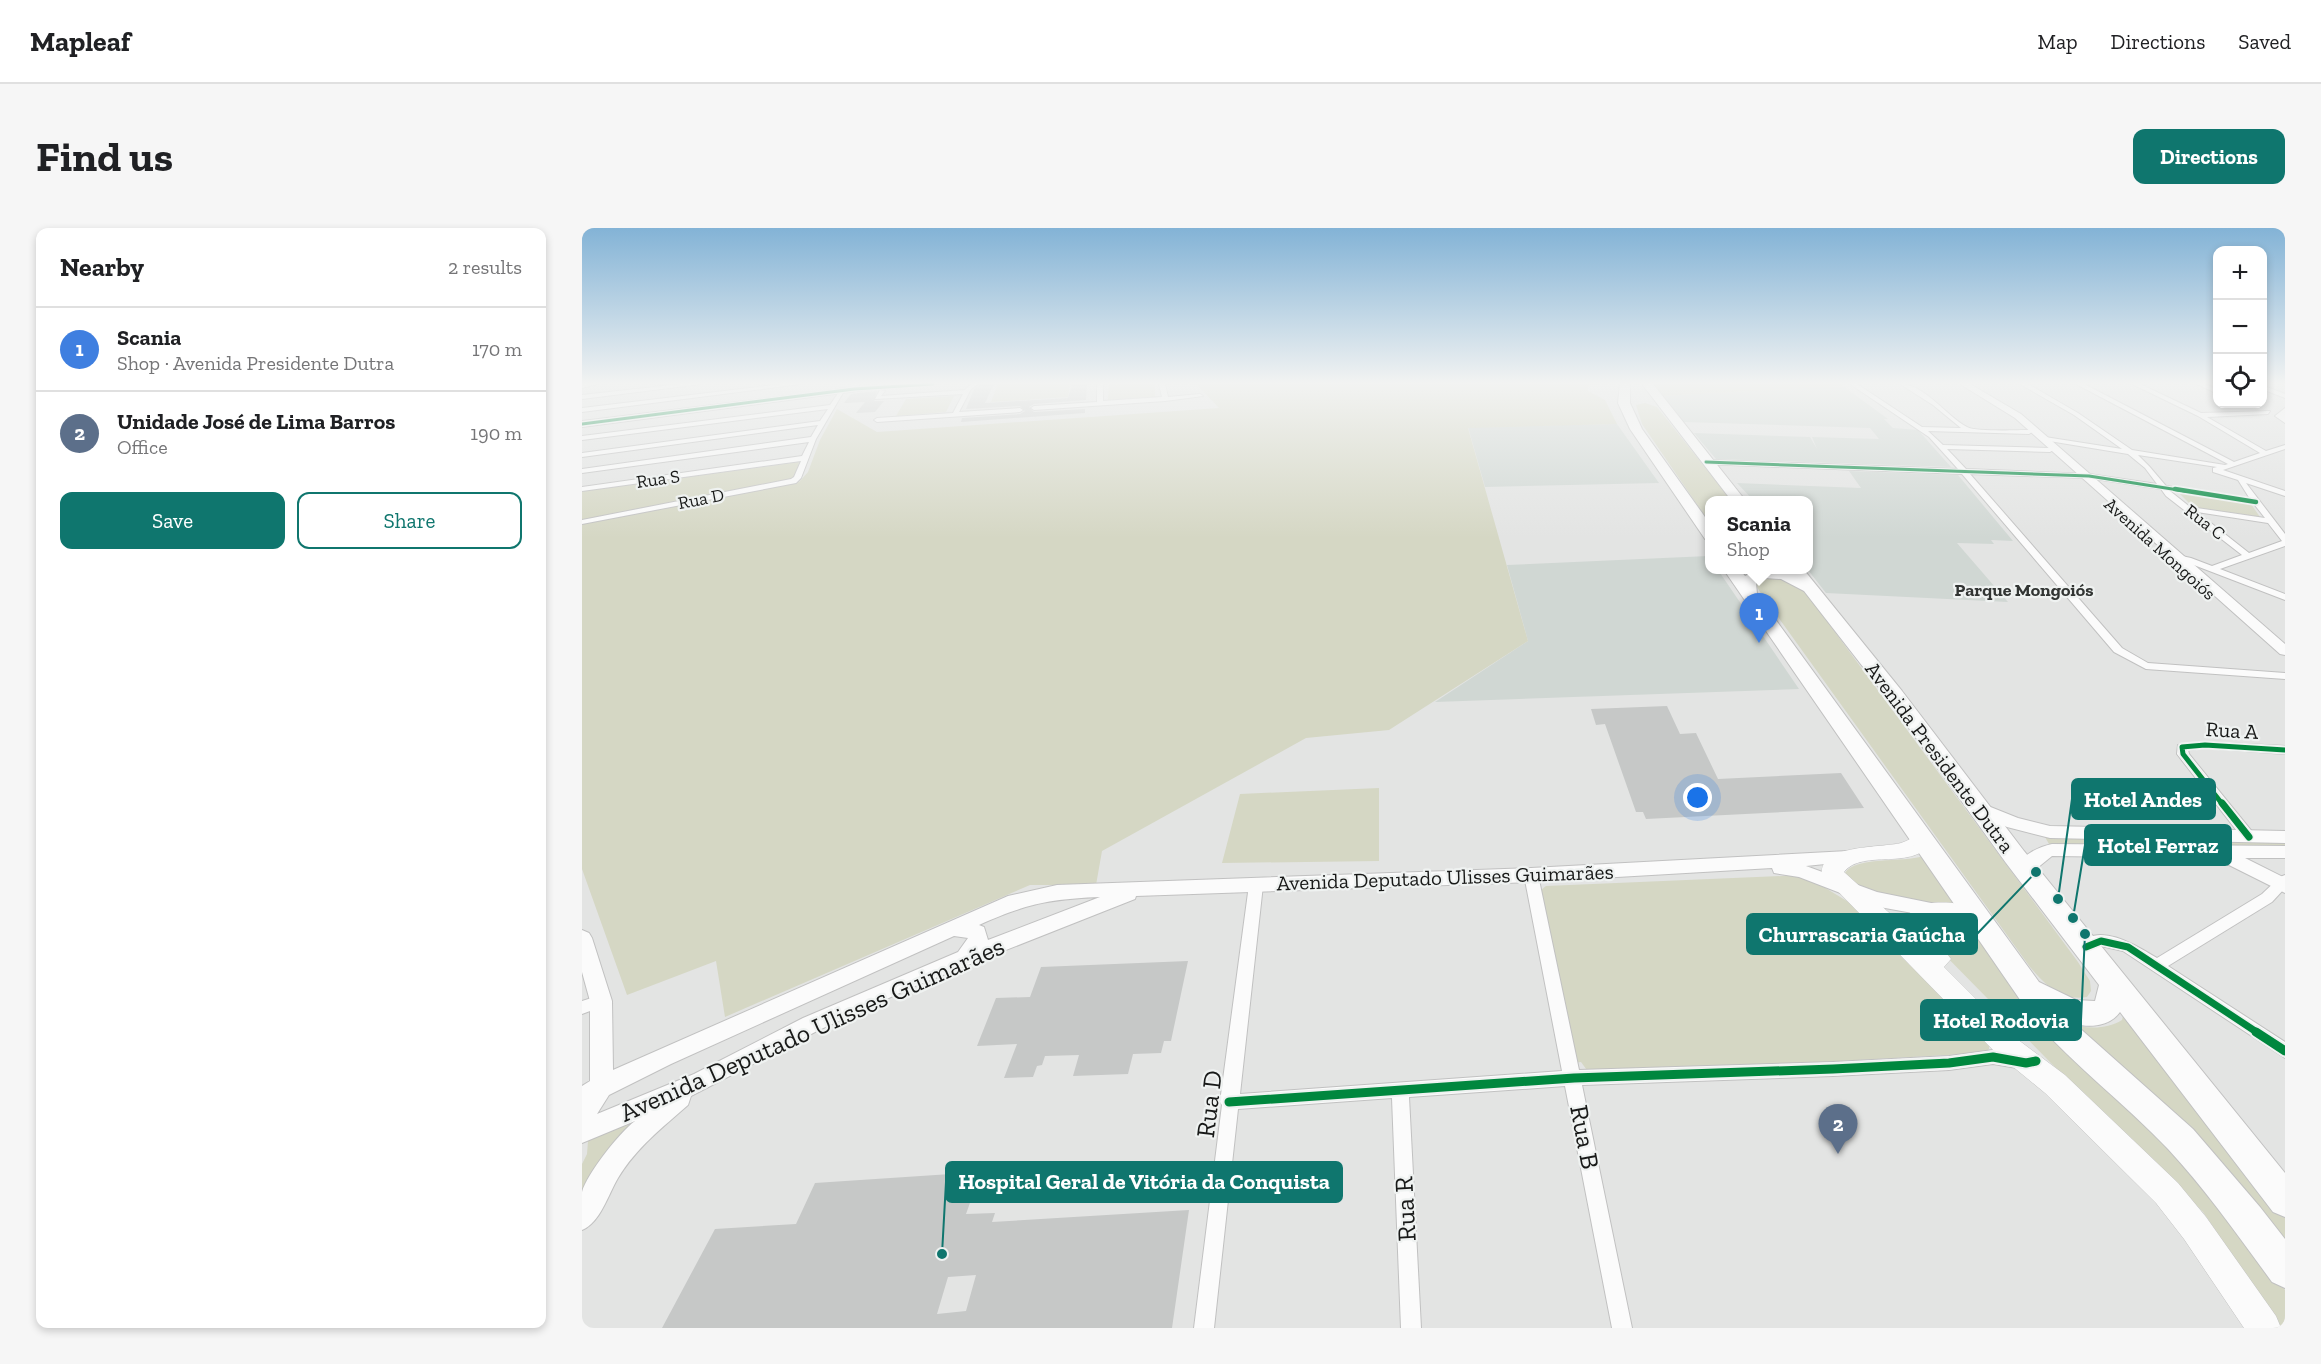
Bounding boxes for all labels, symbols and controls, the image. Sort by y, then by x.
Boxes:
text: Mapleaf [30,25,130,58]
text: Map [2038,29,2078,54]
text: Directions [2111,29,2205,54]
text: Saved [2238,29,2291,54]
button: Directions [2133,129,2285,184]
text: Find us [36,131,173,182]
map controls [2213,246,2267,408]
button: + [2213,246,2267,300]
text: Nearby [60,251,144,283]
text: 2 results [448,255,522,279]
button: − [2213,300,2267,354]
text: Scania [117,324,182,351]
text: 1 [75,337,84,361]
text: 170 m [472,337,522,361]
text: Shop · Avenida Presidente Dutra [117,351,394,375]
button: locate [2213,354,2267,408]
text: Unidade José de Lima Barros [117,408,395,435]
text: 2 [74,421,85,445]
text: 190 m [470,421,522,445]
text: Office [117,435,168,459]
street label: Rua S [635,465,681,493]
street label: Rua D [676,484,726,514]
button: Save [60,492,285,549]
button: Share [297,492,522,549]
street label: Avenida Mongoiós [2100,493,2220,605]
popup [1705,496,1813,574]
street label: Rua C [2180,499,2230,545]
text: Scania [1727,510,1791,537]
text: Shop [1727,537,1770,561]
district label: Parque Mongoiós [1955,579,2093,601]
pin: 1 [1740,594,1778,643]
street label: Avenida Presidente Dutra [1860,657,2020,857]
street label: Rua A [2205,716,2259,744]
callout: Hotel Andes [2072,779,2215,819]
your location [1683,783,1712,812]
text: Hotel Andes [2084,786,2202,813]
callout: Hotel Ferraz [2085,825,2231,865]
text: Hotel Ferraz [2097,832,2219,859]
street label: Avenida Deputado Ulisses Guimarães [1276,859,1614,895]
callout: Churrascaria Gaúcha [1747,914,1977,954]
text: Churrascaria Gaúcha [1759,921,1965,948]
street label: Avenida Deputado Ulisses Guimarães [615,929,1009,1129]
callout: Hotel Rodovia [1921,1000,2081,1040]
text: Hotel Rodovia [1933,1007,2069,1034]
street label: Rua D [1189,1069,1229,1139]
street label: Rua B [1563,1102,1607,1172]
pin: 2 [1818,1104,1858,1154]
callout: Hospital Geral de Vitória da Conquista [946,1162,1342,1202]
text: Hospital Geral de Vitória da Conquista [958,1168,1330,1195]
street label: Rua R [1387,1176,1423,1242]

